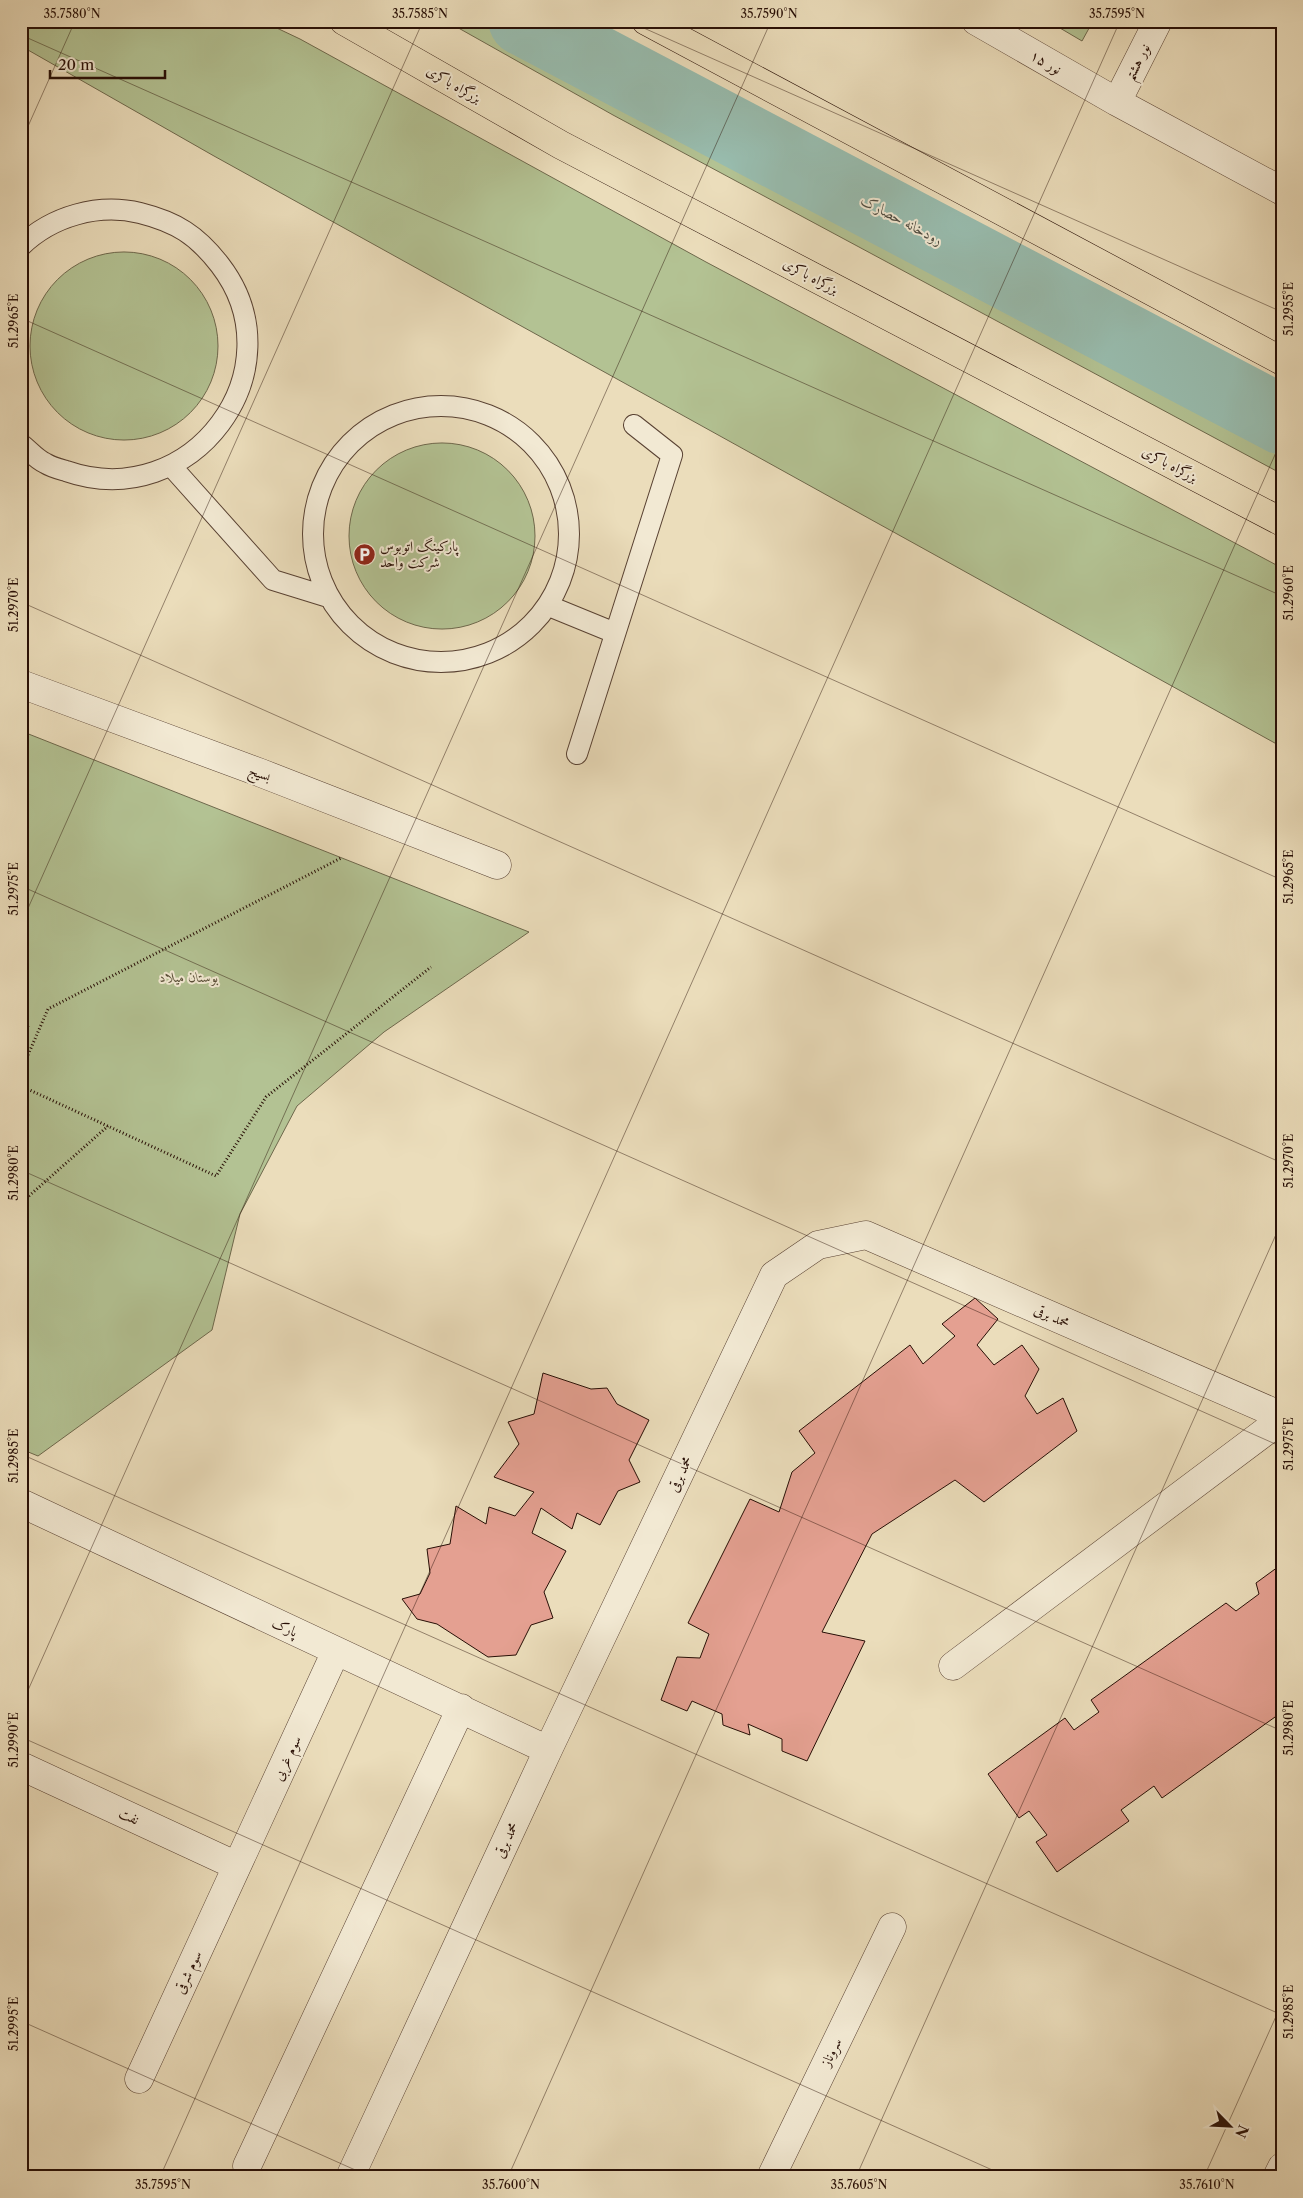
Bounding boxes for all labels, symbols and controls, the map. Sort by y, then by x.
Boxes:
text: 35.7580°N [43,6,101,21]
text: 35.7585°N [392,6,448,21]
text: 35.7590°N [740,6,798,21]
text: 35.7595°N [1089,6,1145,21]
street label: نور هشتم [1120,40,1158,86]
street label: نور ۱۵ [1027,46,1065,78]
scale bar [50,48,165,80]
text: 20 m [58,55,94,74]
street label: بزرگراه باکری [423,61,485,107]
water label: رودخانه حصارک [858,190,946,249]
street label: بزرگراه باکری [780,254,842,298]
text: 51.2955°E [1281,282,1296,336]
text: 51.2965°E [6,294,21,348]
street label: بزرگراه باکری [1139,442,1201,486]
place label: پارکینگ اتوبوس شرکت واحد [380,537,459,572]
parking icon: پارکینگ اتوبوس شرکت واحد [352,542,376,566]
text: 51.2960°E [1281,565,1296,621]
text: 51.2970°E [6,578,21,632]
street label: بسیج [245,761,274,789]
text: 51.2965°E [1281,850,1296,904]
text: 51.2975°E [6,862,21,916]
park label: بوستان میلاد [160,968,219,986]
text: 51.2970°E [1281,1134,1296,1188]
text: 51.2980°E [6,1145,21,1201]
street label: محمد برقی [1031,1300,1073,1332]
text: 51.2975°E [1281,1417,1296,1471]
text: 51.2985°E [6,1429,21,1483]
street label: محمد برقی [664,1453,696,1495]
street label: پارک [268,1613,302,1643]
text: 51.2980°E [1281,1700,1296,1756]
text: 51.2990°E [6,1712,21,1768]
street label: سوم غربی [269,1733,309,1785]
street label: نفت [116,1804,142,1829]
street label: محمد برقی [490,1819,522,1861]
street label: سوم شرقی [170,1948,209,1998]
text: 51.2985°E [1281,1985,1296,2039]
text: 51.2995°E [6,1997,21,2051]
street label: سروناز [816,2035,847,2071]
north arrow [1206,2100,1256,2150]
text: N [1231,2122,1253,2141]
text: 35.7595°N [135,2177,191,2192]
text: 35.7600°N [482,2177,540,2192]
text: 35.7605°N [831,2177,888,2192]
text: 35.7610°N [1179,2177,1235,2192]

